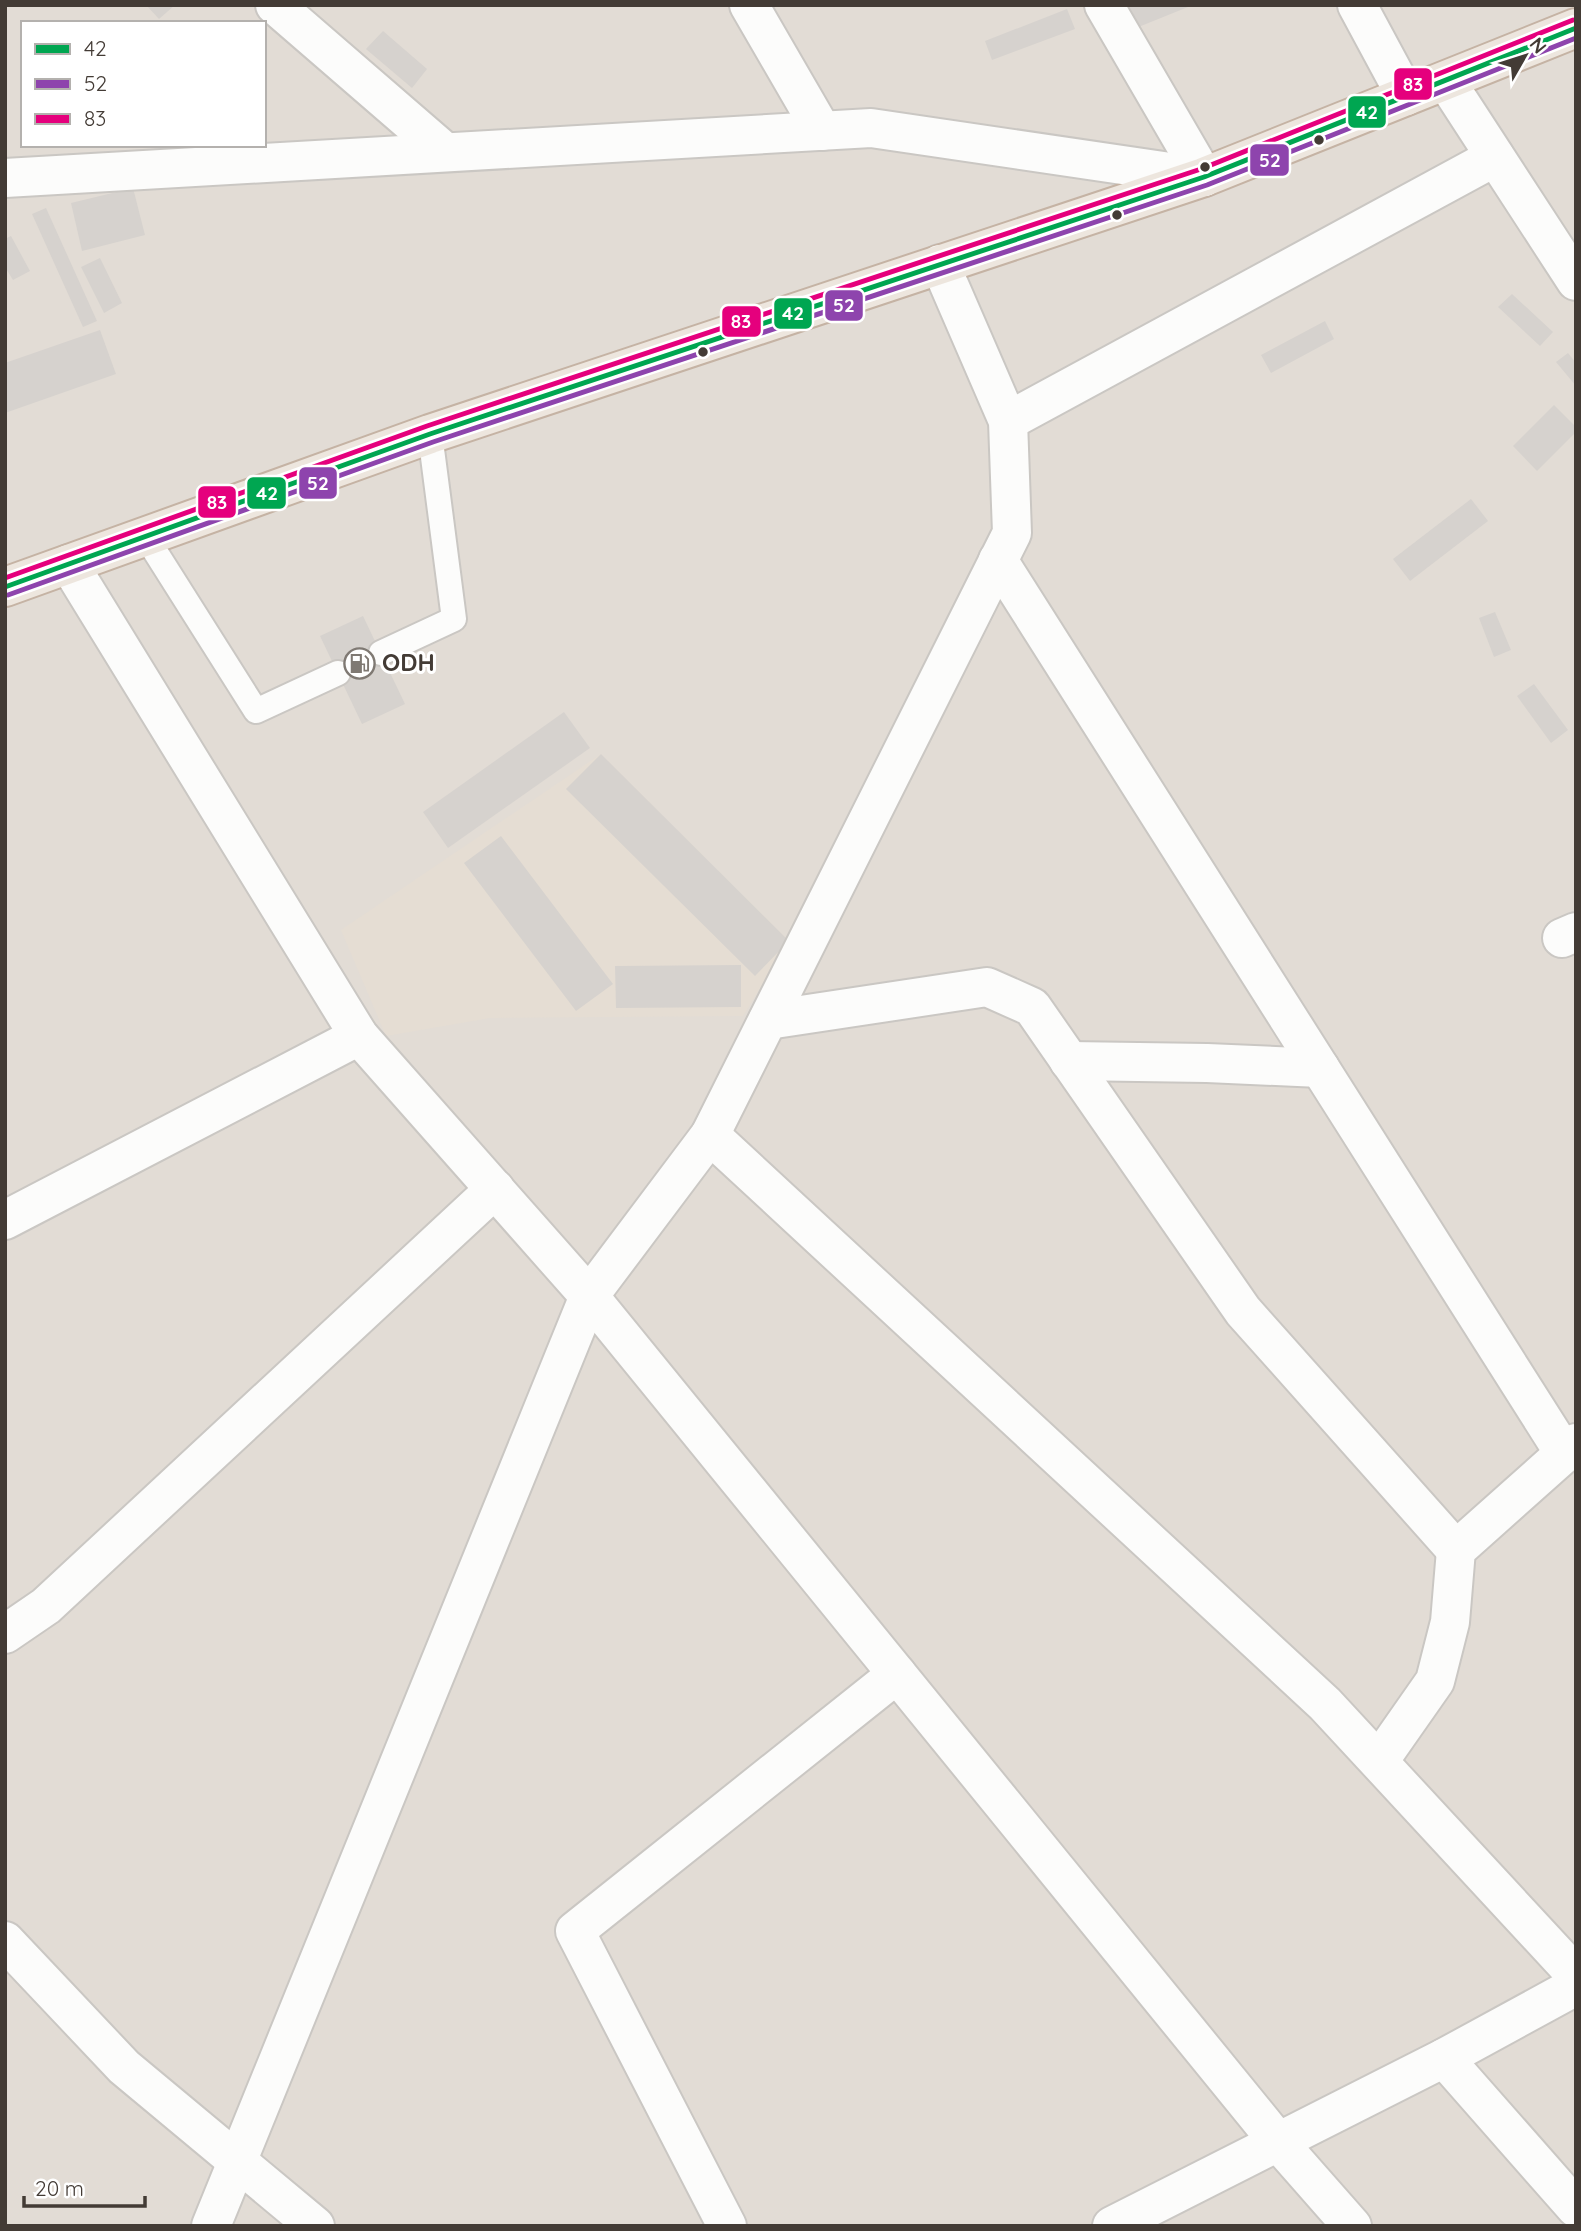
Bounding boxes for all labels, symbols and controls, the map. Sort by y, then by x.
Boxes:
legend [21,21,266,147]
north arrow [1490,21,1560,91]
text: N [1524,32,1552,58]
text: 42 [84,35,107,61]
line badge: 83 [1393,67,1433,101]
text: 52 [84,70,107,96]
text: 83 [1403,72,1423,96]
line badge: 42 [1347,95,1387,129]
text: 42 [1356,100,1378,124]
text: 83 [84,105,106,131]
unlabelled marker [1312,133,1326,147]
line badge: 52 [1249,143,1290,177]
text: 52 [1259,148,1281,172]
unlabelled marker [1198,160,1212,174]
unlabelled marker [1110,208,1124,222]
line badge: 52 [824,289,864,322]
text: 52 [833,293,855,317]
line badge: 42 [773,297,813,330]
text: 42 [782,301,804,325]
line badge: 83 [721,305,762,338]
text: 83 [731,309,751,333]
unlabelled marker [696,345,710,359]
line badge: 52 [298,466,338,500]
text: 52 [307,471,329,495]
line badge: 42 [246,476,287,510]
text: 42 [256,481,278,505]
line badge: 83 [197,485,237,519]
text: 83 [207,490,227,514]
fuel station icon: ODH [342,646,376,680]
place label: ODH [382,647,435,677]
scale bar [24,2164,145,2208]
text: 20 m [35,2175,84,2201]

